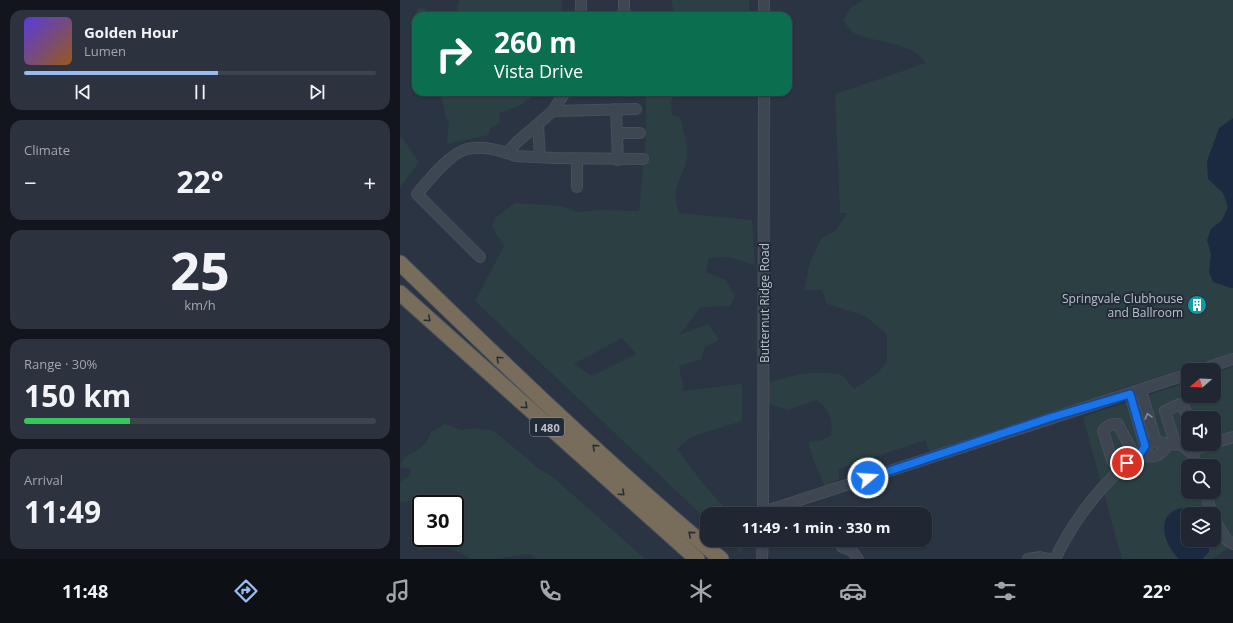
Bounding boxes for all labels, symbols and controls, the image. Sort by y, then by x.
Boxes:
text: Golden Hour [84,22,178,42]
text: 260 m [494,23,577,61]
icon: right [428,28,480,80]
text: Lumen [84,42,126,60]
text: Vista Drive [494,59,583,83]
icon: previous [72,81,94,103]
icon: pause [189,81,211,103]
icon: next [306,81,328,103]
text: Climate [24,141,70,159]
text: 22° [176,161,224,202]
text: − [24,167,37,197]
text: + [363,167,376,197]
text: 25 [170,234,230,305]
street label: Butternut Ridge Road [756,243,773,363]
place label: Springvale Clubhouse and Ballroom [1062,290,1183,321]
building icon: Springvale Clubhouse and Ballroom [1186,294,1208,316]
text: km/h [184,296,216,314]
one-way arrow [424,315,431,322]
text: Range · 30% [24,355,97,373]
one-way arrow [497,356,504,363]
north arrow [1181,363,1221,403]
map controls [1181,363,1221,547]
text: 150 km [24,375,131,416]
one-way arrow [520,402,528,409]
button: sound [1181,411,1221,451]
one-way arrow [1144,413,1153,420]
road number: I 480 [530,418,564,436]
one-way arrow [592,444,600,452]
pin [1110,446,1144,480]
icon: arrive [1116,452,1138,474]
position arrow [847,457,889,499]
button: search [1181,459,1221,499]
text: Arrival [24,471,63,489]
one-way arrow [617,488,625,496]
text: 11:49 [24,491,101,532]
speed limit sign: 30 [412,495,464,547]
button: layers [1181,507,1221,547]
text: 11:49 · 1 min · 330 m [742,517,890,537]
one-way arrow [689,532,696,539]
icon: directions [232,577,260,605]
icon: music [384,577,412,605]
icon: phone [536,577,564,605]
icon: climate [687,577,715,605]
icon: car [839,577,867,605]
icon: filters [991,577,1019,605]
text: 11:48 [62,579,108,603]
text: 22° [1143,579,1171,603]

